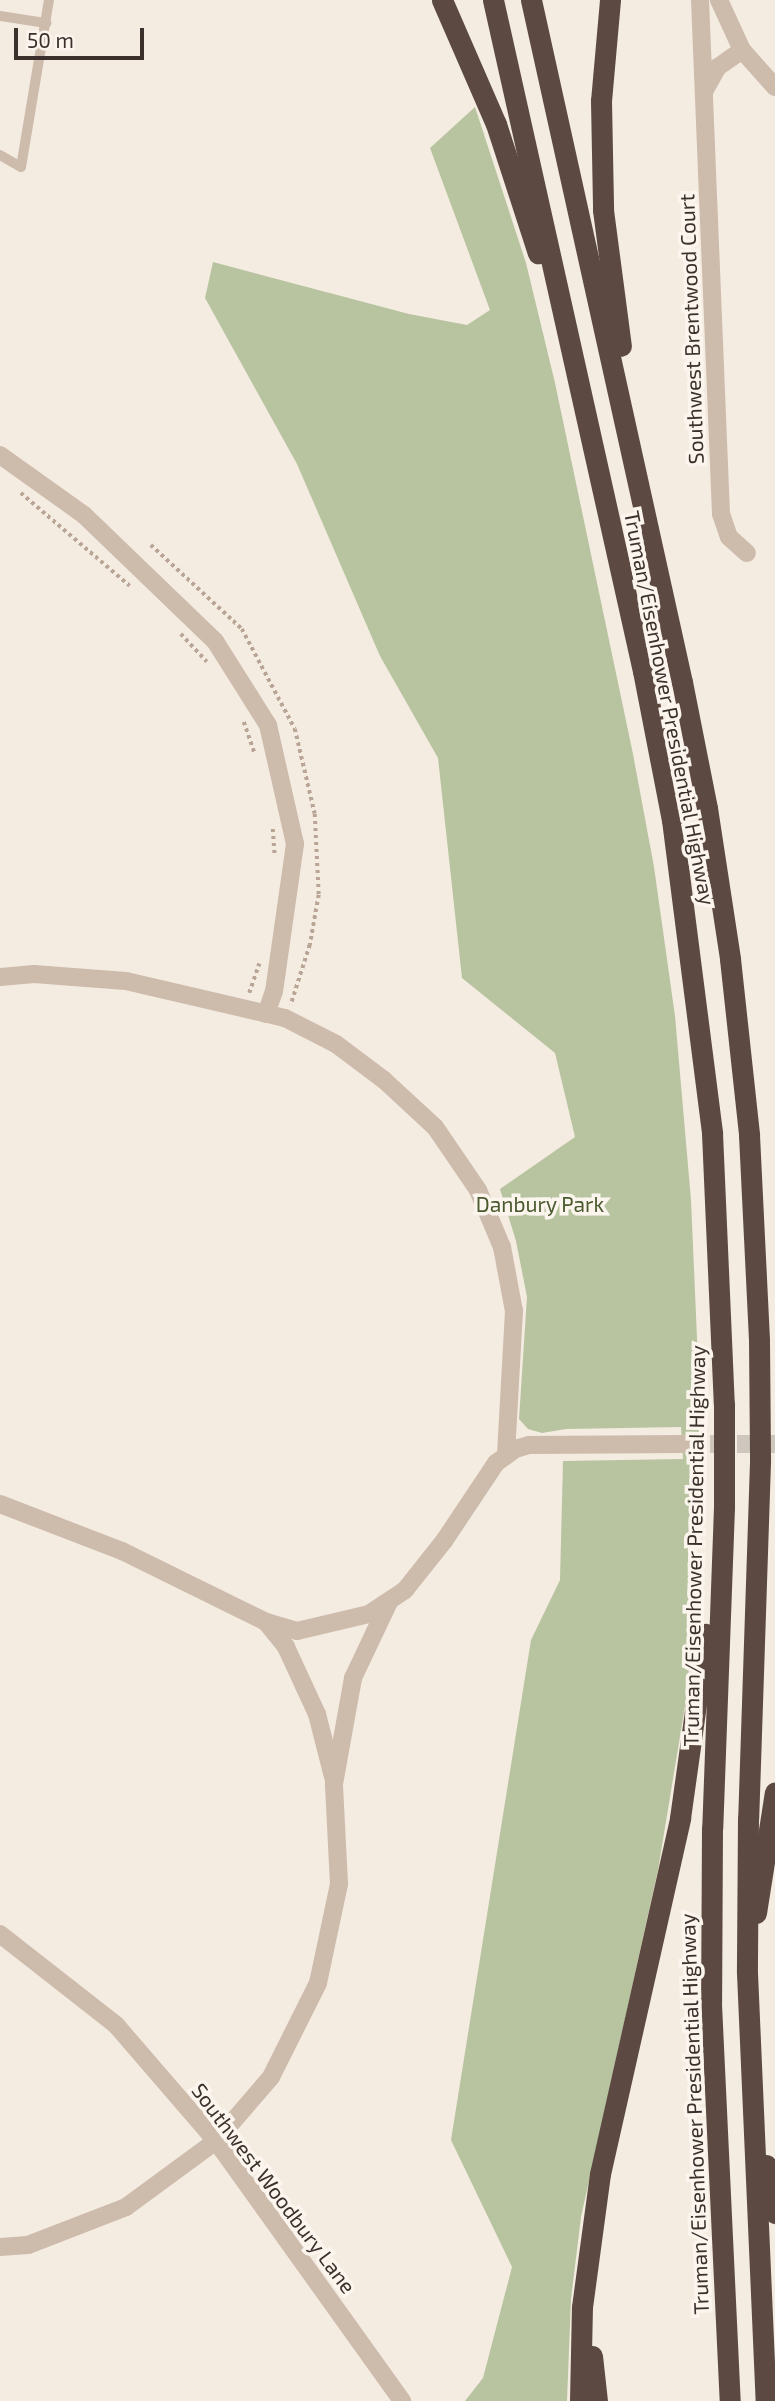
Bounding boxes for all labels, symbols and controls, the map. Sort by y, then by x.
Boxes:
scale bar [18,14,147,58]
text: 50 m [27,27,74,52]
street label: Southwest Brentwood Court [674,193,708,465]
street label: Truman/Eisenhower Presidential Highway [619,508,721,908]
park label: Danbury Park [476,1191,604,1217]
street label: Truman/Eisenhower Presidential Highway [678,1345,710,1747]
street label: Truman/Eisenhower Presidential Highway [674,1913,714,2315]
street label: Southwest Woodbury Lane [187,2078,361,2298]

